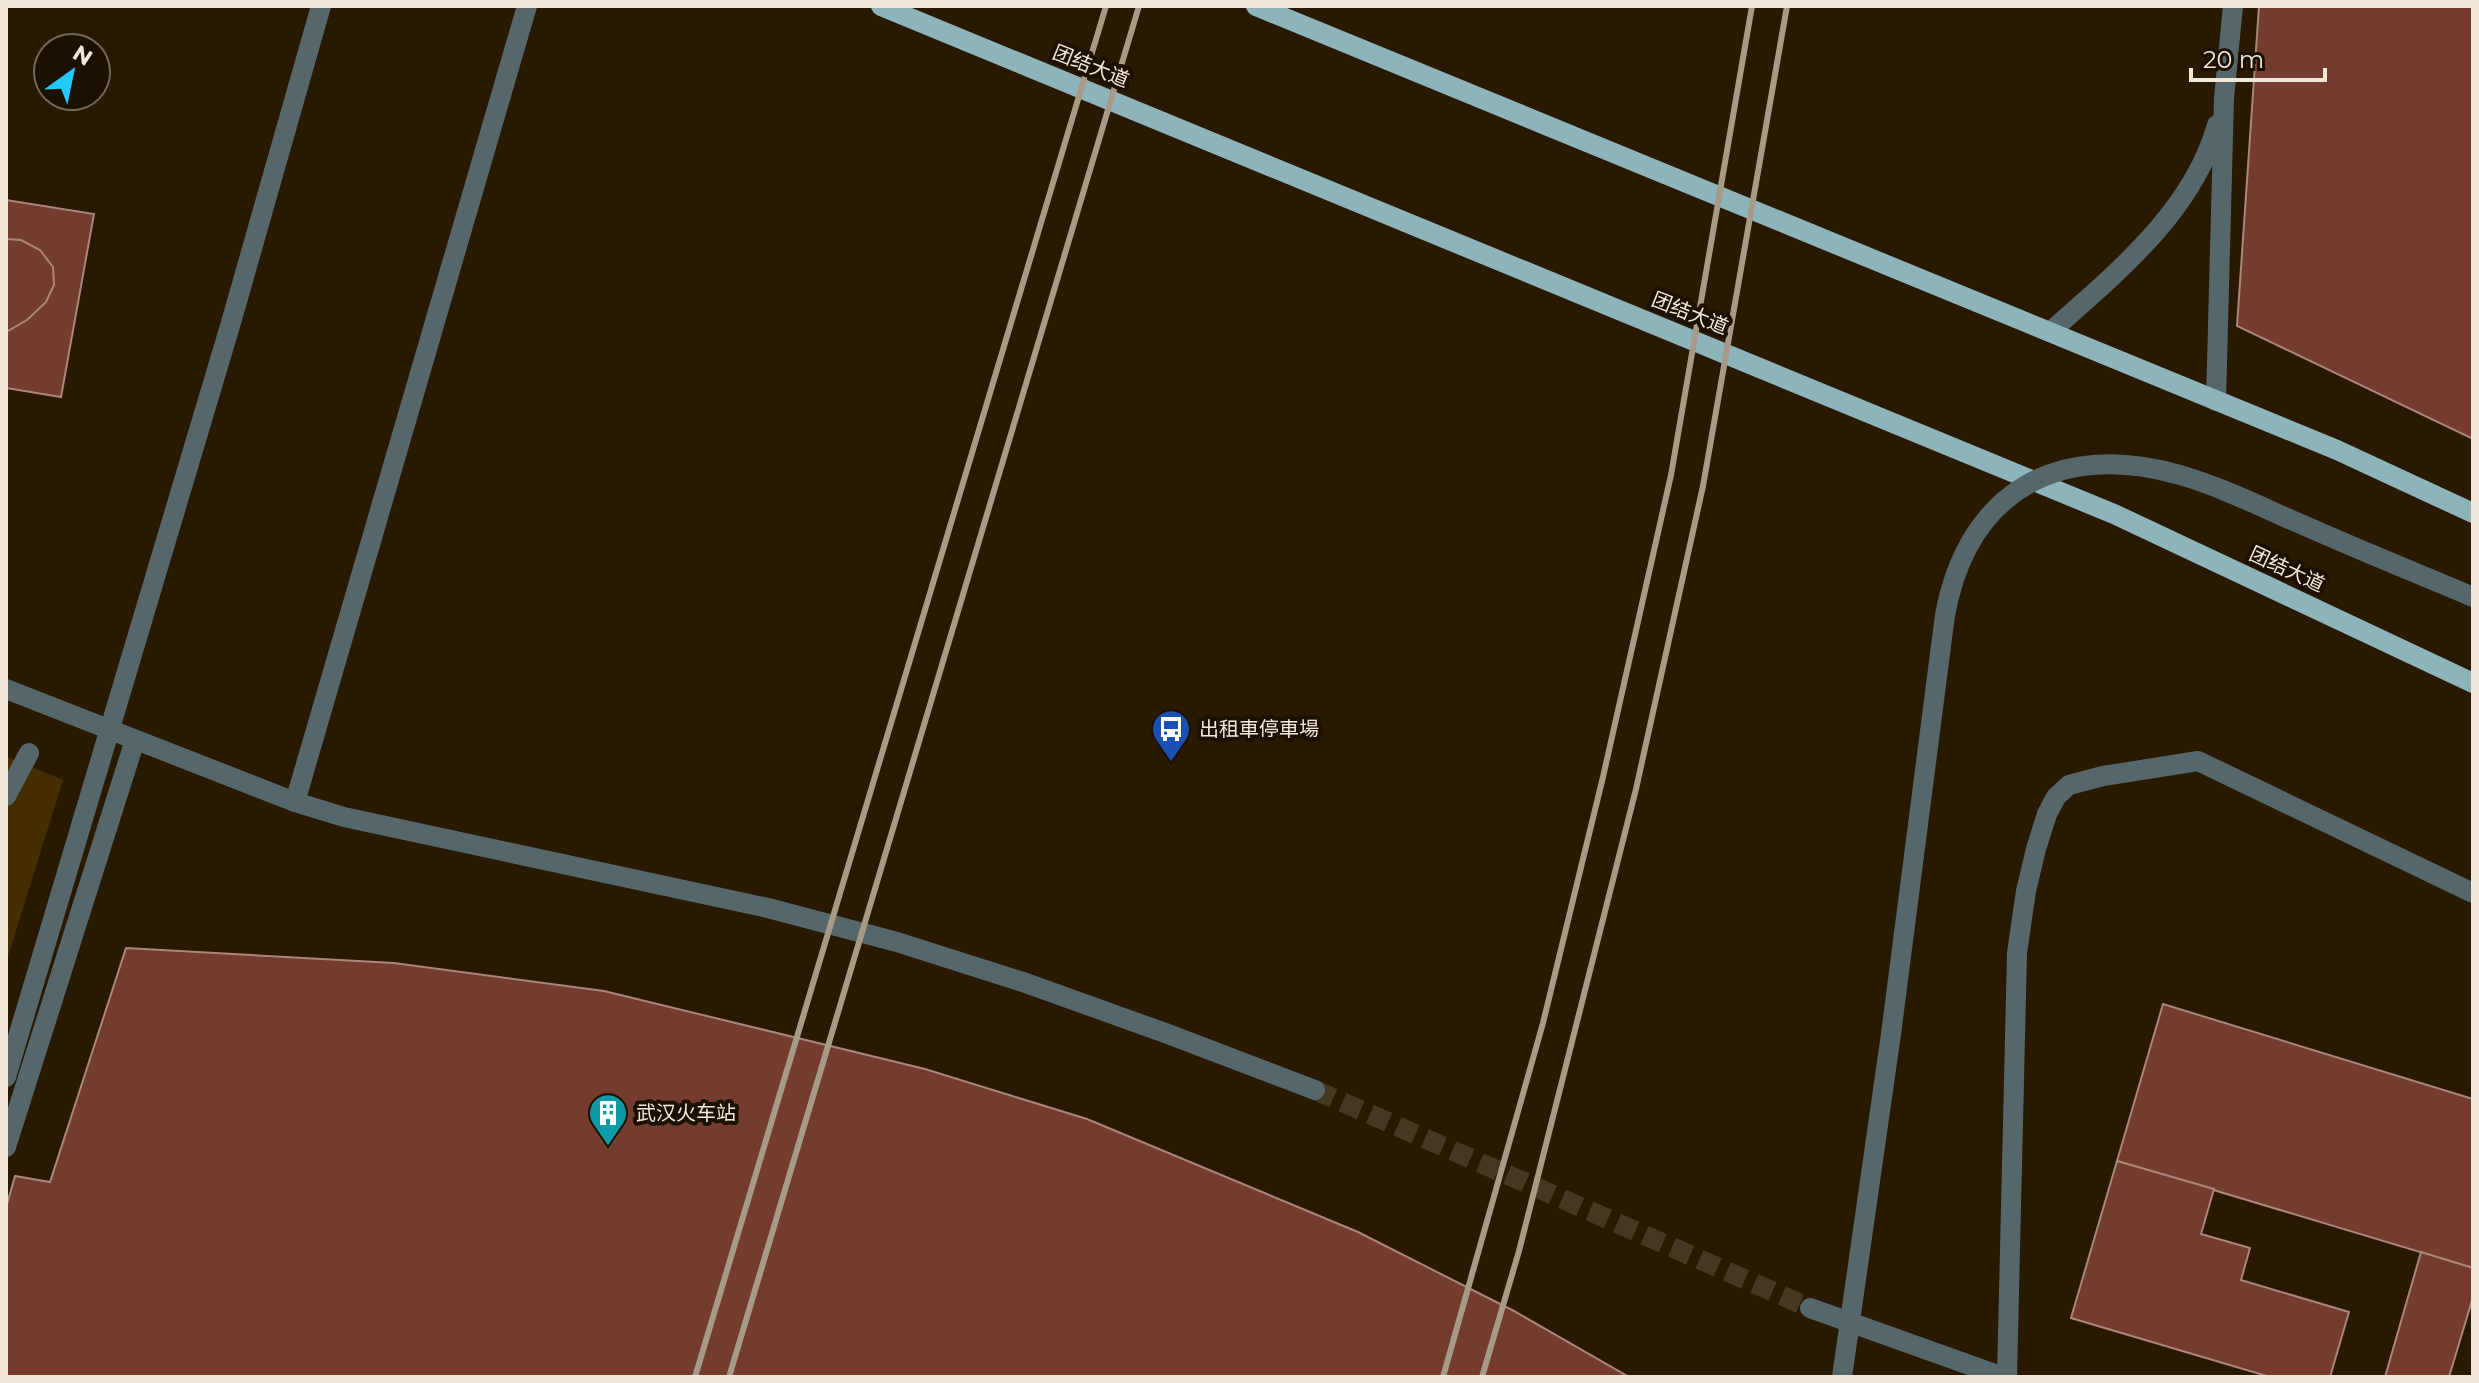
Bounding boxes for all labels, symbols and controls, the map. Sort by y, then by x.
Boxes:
north arrow [32,32,112,112]
scale bar [2191,32,2325,82]
text: N [68,39,97,72]
street label: 团结大道 [1049,40,1133,92]
text: 20 m [2203,45,2264,74]
street label: 团结大道 [1648,287,1732,339]
street label: 团结大道 [2246,541,2328,597]
bus stop icon: 出租車停車場 [1150,708,1192,763]
place label: 出租車停車場 [1199,717,1319,741]
building icon: 武汉火车站 [587,1092,629,1147]
place label: 武汉火车站 [636,1101,736,1125]

